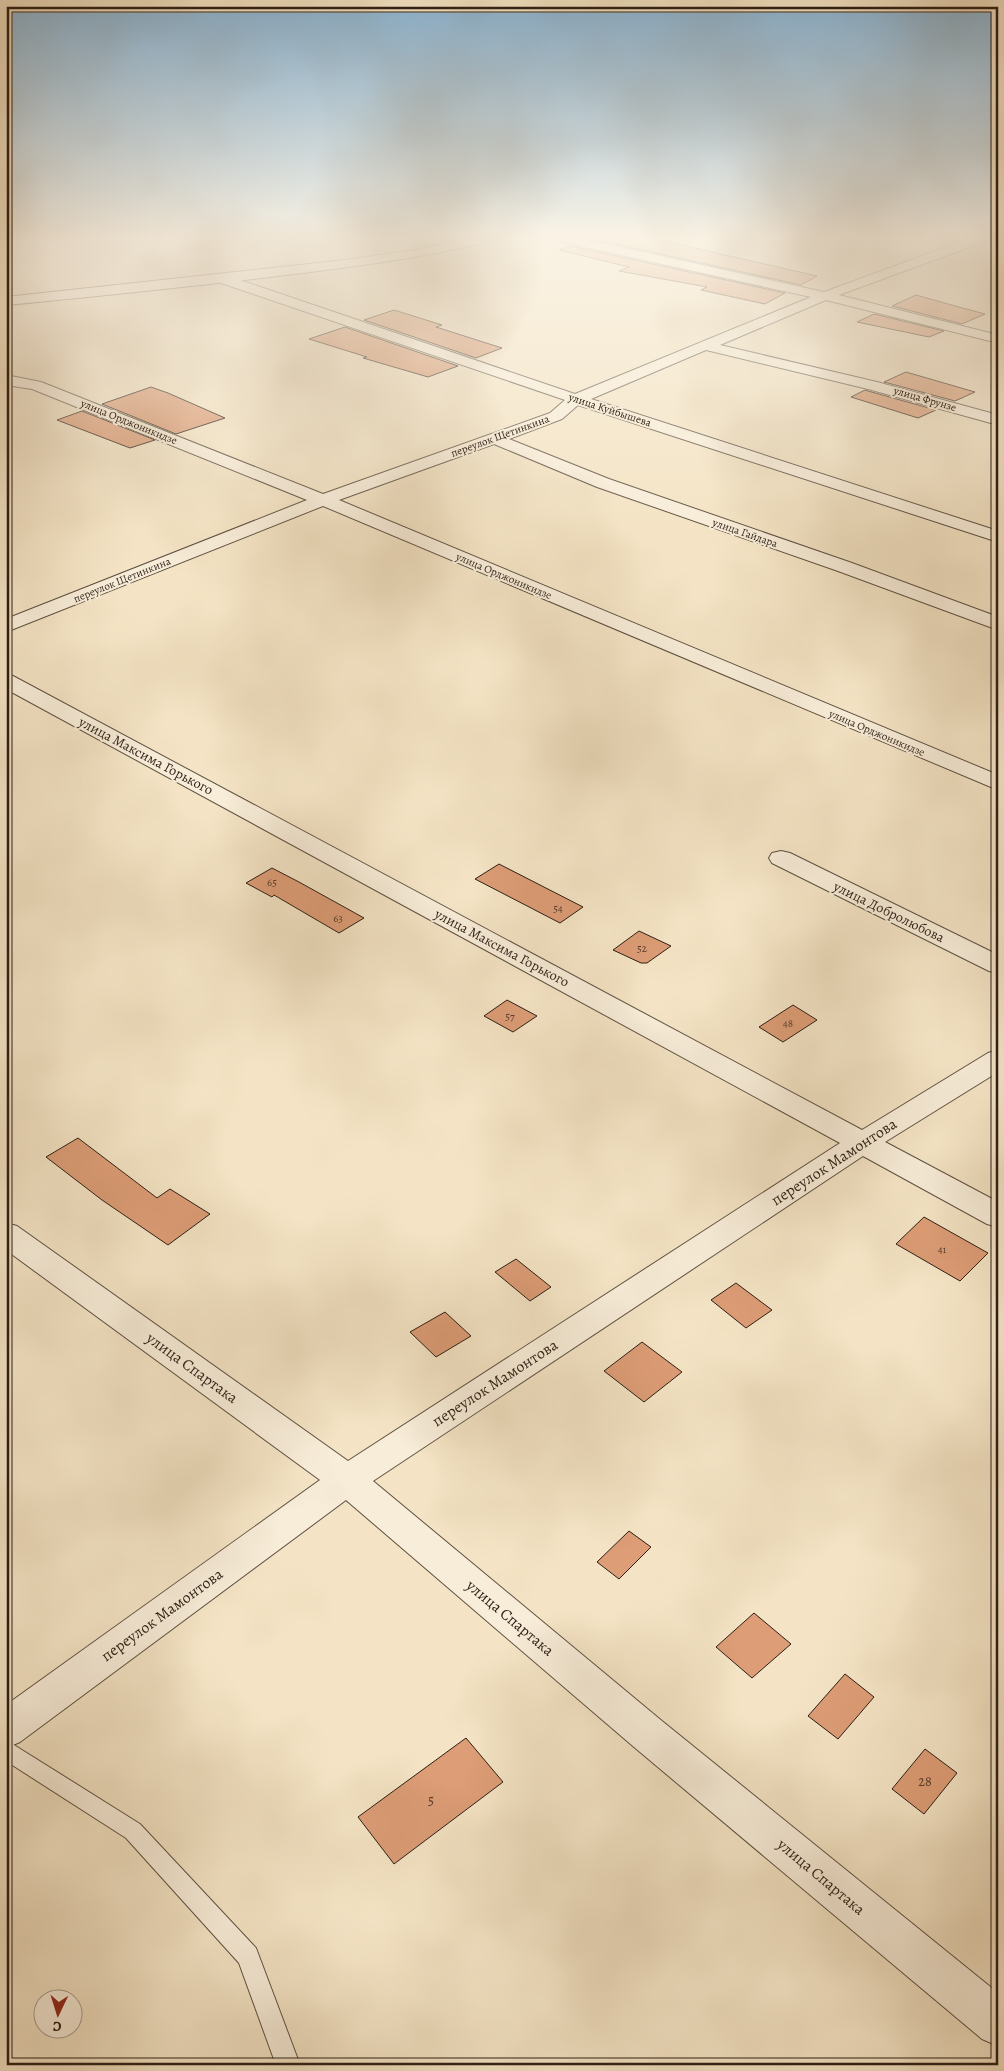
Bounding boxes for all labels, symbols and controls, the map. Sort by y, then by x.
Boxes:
street label: улица Фрунзе [891,383,958,415]
street label: улица Куйбышева [566,389,654,431]
street label: улица Орджоникидзе [78,395,179,448]
street label: переулок Щетинкина [449,411,552,461]
street label: улица Гайдара [710,515,780,551]
street label: улица Орджоникидзе [453,549,554,603]
street label: переулок Щетинкина [71,553,174,606]
street label: улица Орджоникидзе [826,706,927,760]
street label: улица Максима Горького [74,712,217,800]
house number: 65 [267,875,277,890]
street label: улица Добролюбова [830,876,948,947]
house number: 54 [553,901,563,916]
street label: улица Максима Горького [430,904,573,992]
house number: 63 [333,911,343,926]
house number: 52 [637,941,647,956]
house number: 57 [505,1009,515,1024]
house number: 48 [783,1016,793,1031]
street label: переулок Мамонтова [767,1113,902,1211]
house number: 41 [938,1242,947,1257]
street label: улица Спартака [141,1327,243,1409]
street label: переулок Мамонтова [428,1334,563,1432]
street label: переулок Мамонтова [97,1563,228,1667]
street label: улица Спартака [461,1574,559,1662]
house number: 28 [918,1772,932,1791]
house number: 5 [428,1791,434,1810]
street label: улица Спартака [772,1833,870,1921]
north arrow [32,1988,82,2038]
text: С [52,2017,62,2036]

